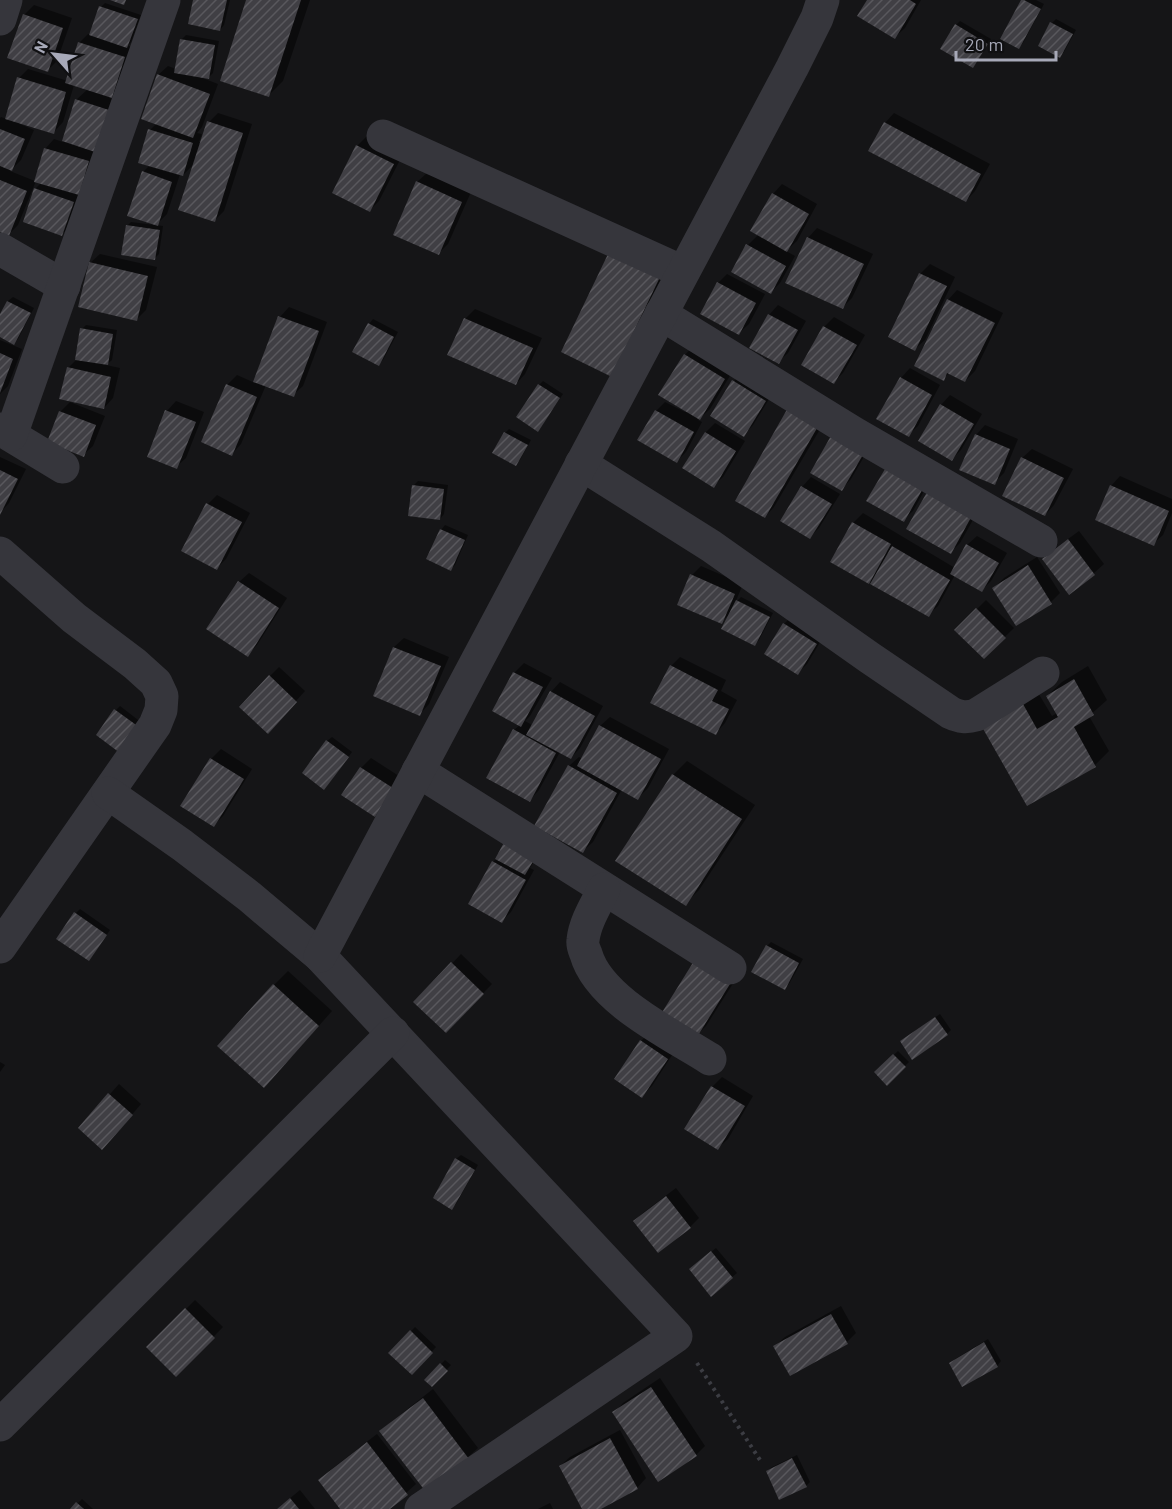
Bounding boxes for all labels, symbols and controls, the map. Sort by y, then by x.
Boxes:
north arrow [24,24,84,84]
scale bar [956,24,1056,62]
text: 20 m [965,33,1003,55]
text: N [29,38,51,56]

